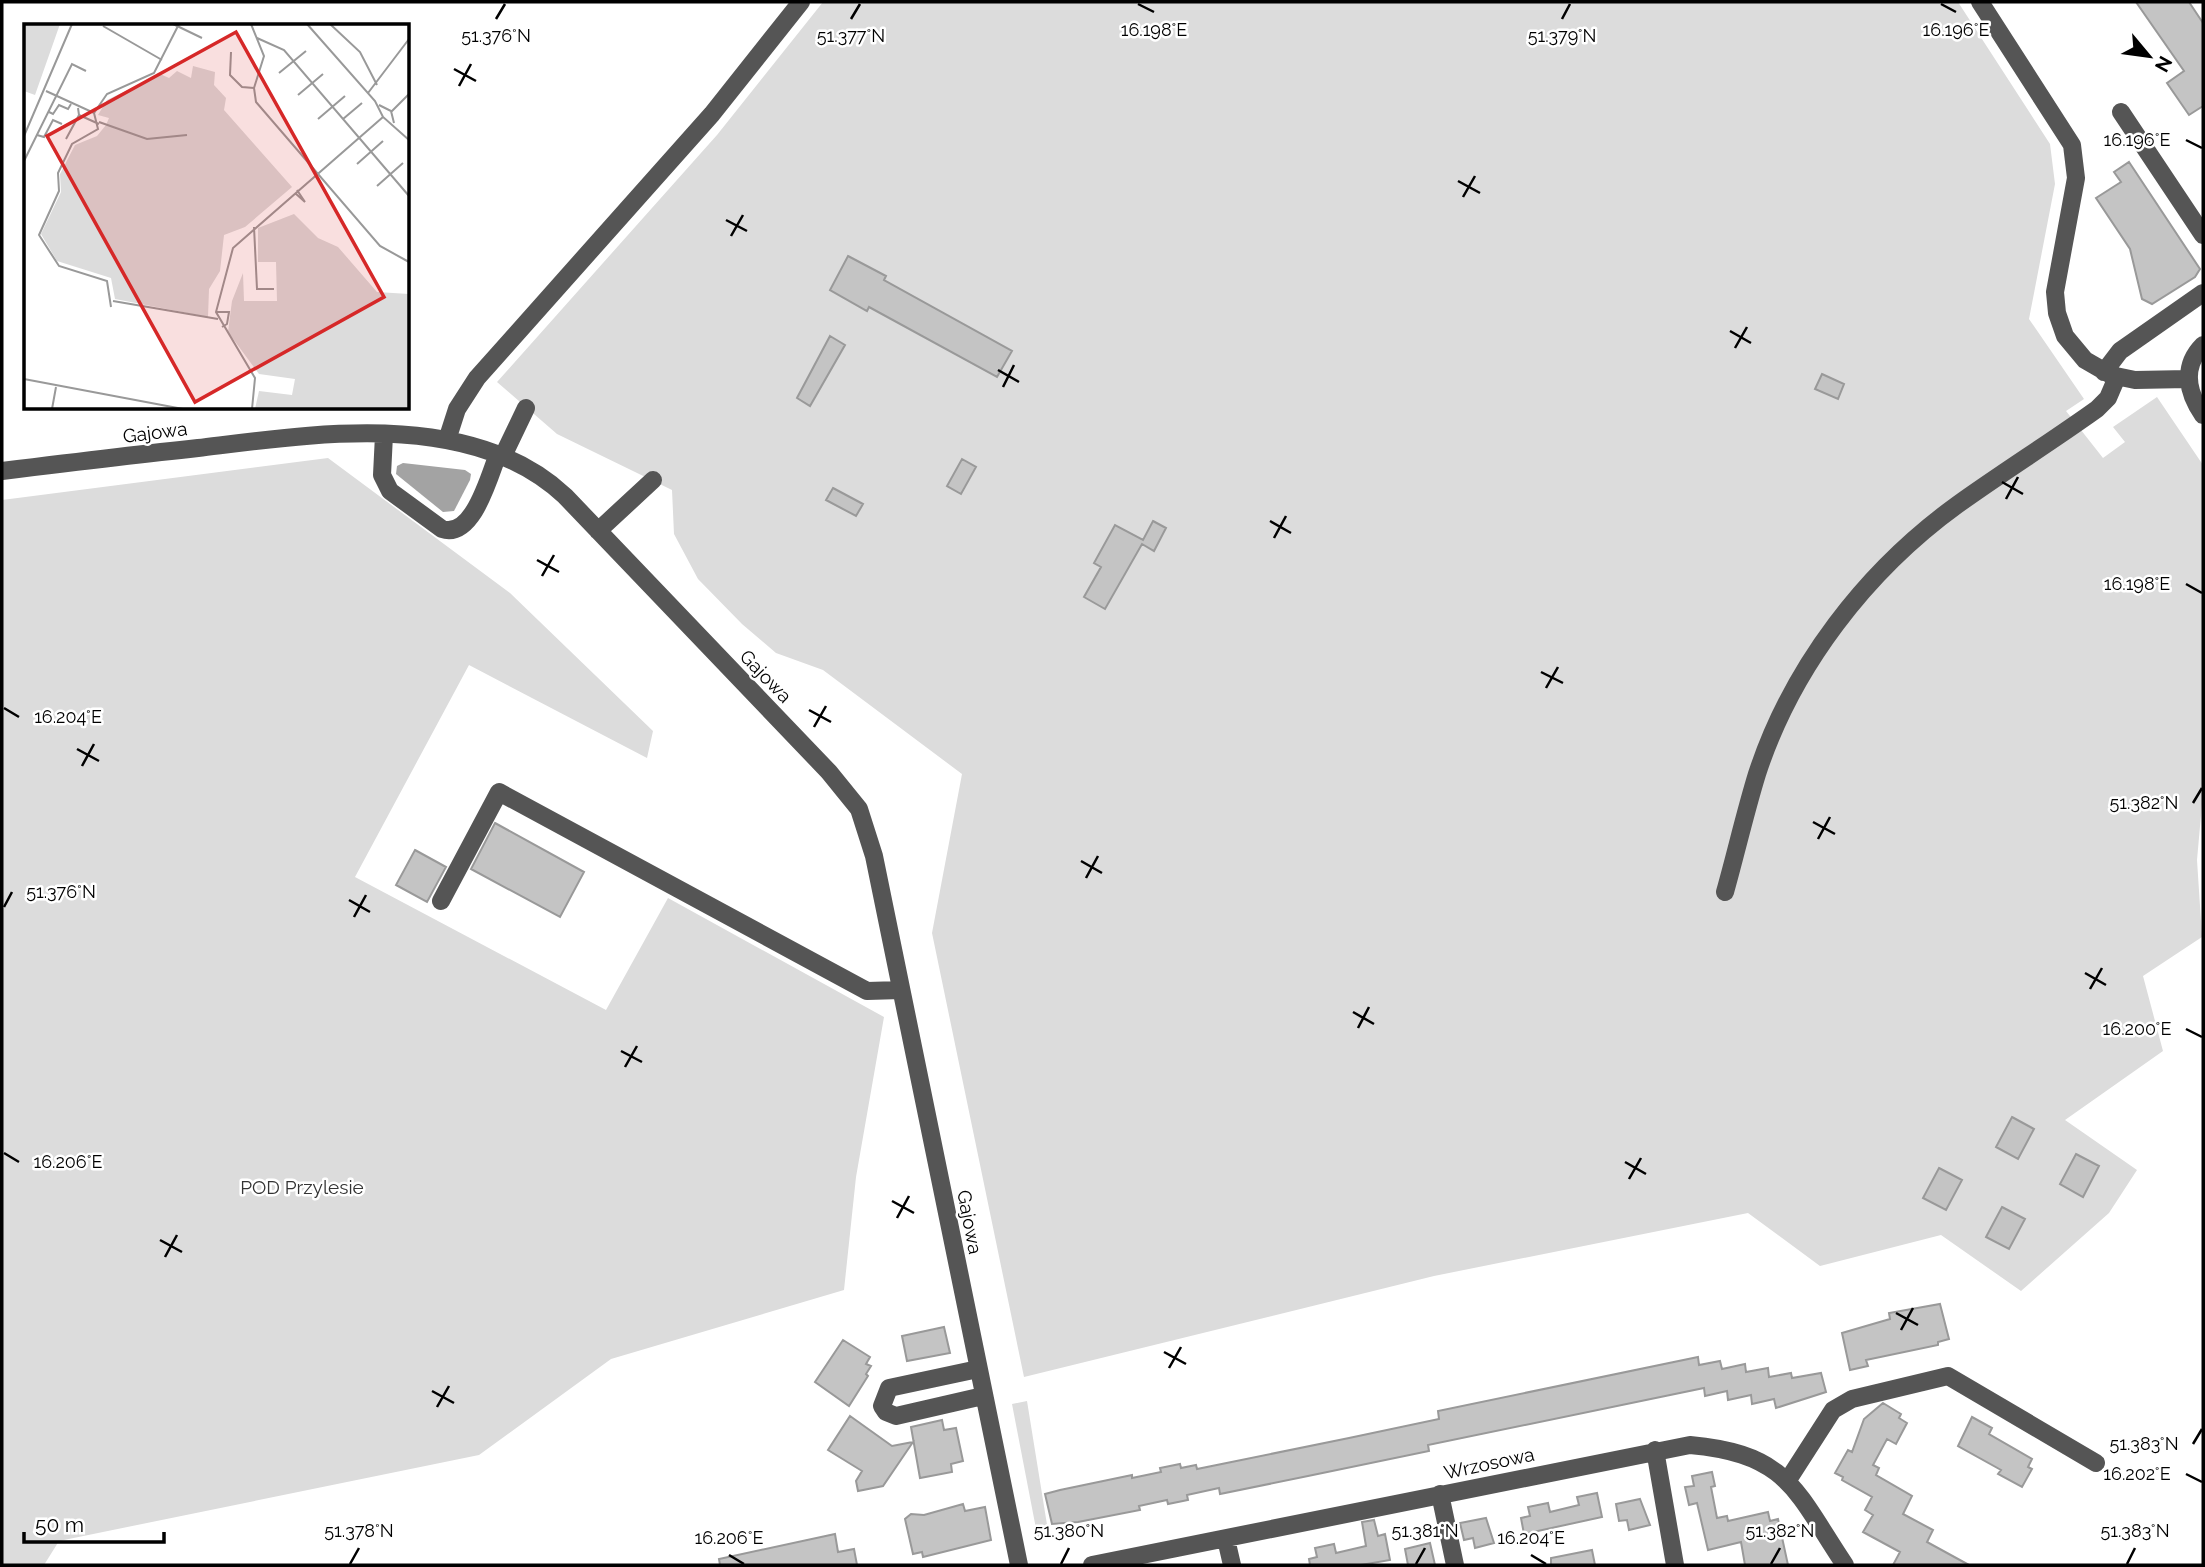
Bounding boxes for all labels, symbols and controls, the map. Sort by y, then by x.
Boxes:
text: 16.198°E [1121,19,1187,40]
text: 16.196°E [1923,19,1989,40]
north arrow [2114,21,2184,91]
inset map [24,24,410,410]
text: 51.376°N [461,25,531,46]
text: 51.377°N [817,25,885,46]
text: 51.379°N [1528,25,1596,46]
text: N [2151,53,2177,76]
text: 16.196°E [2104,129,2170,150]
street label: Gajowa [122,417,188,447]
text: 16.198°E [2104,573,2170,594]
street label: Gajowa [736,645,796,707]
text: 16.204°E [34,706,102,727]
text: 51.382°N [2109,792,2179,813]
text: 51.376°N [26,881,96,902]
text: 16.200°E [2103,1018,2171,1039]
text: 16.206°E [34,1151,103,1172]
park label: POD Przylesie [240,1176,364,1198]
street label: Gajowa [953,1188,987,1256]
text: 51.383°N [2109,1433,2179,1454]
street label: Wrzosowa [1442,1443,1536,1483]
text: 16.202°E [2103,1463,2171,1484]
scale bar [24,1500,164,1544]
text: 50 m [35,1512,84,1537]
text: 51.378°N [324,1520,394,1541]
text: 51.380°N [1034,1520,1104,1541]
text: 51.381°N [1391,1520,1459,1541]
text: 51.382°N [1745,1520,1815,1541]
text: 51.383°N [2100,1520,2170,1541]
text: 16.206°E [695,1527,764,1548]
text: 16.204°E [1497,1527,1565,1548]

